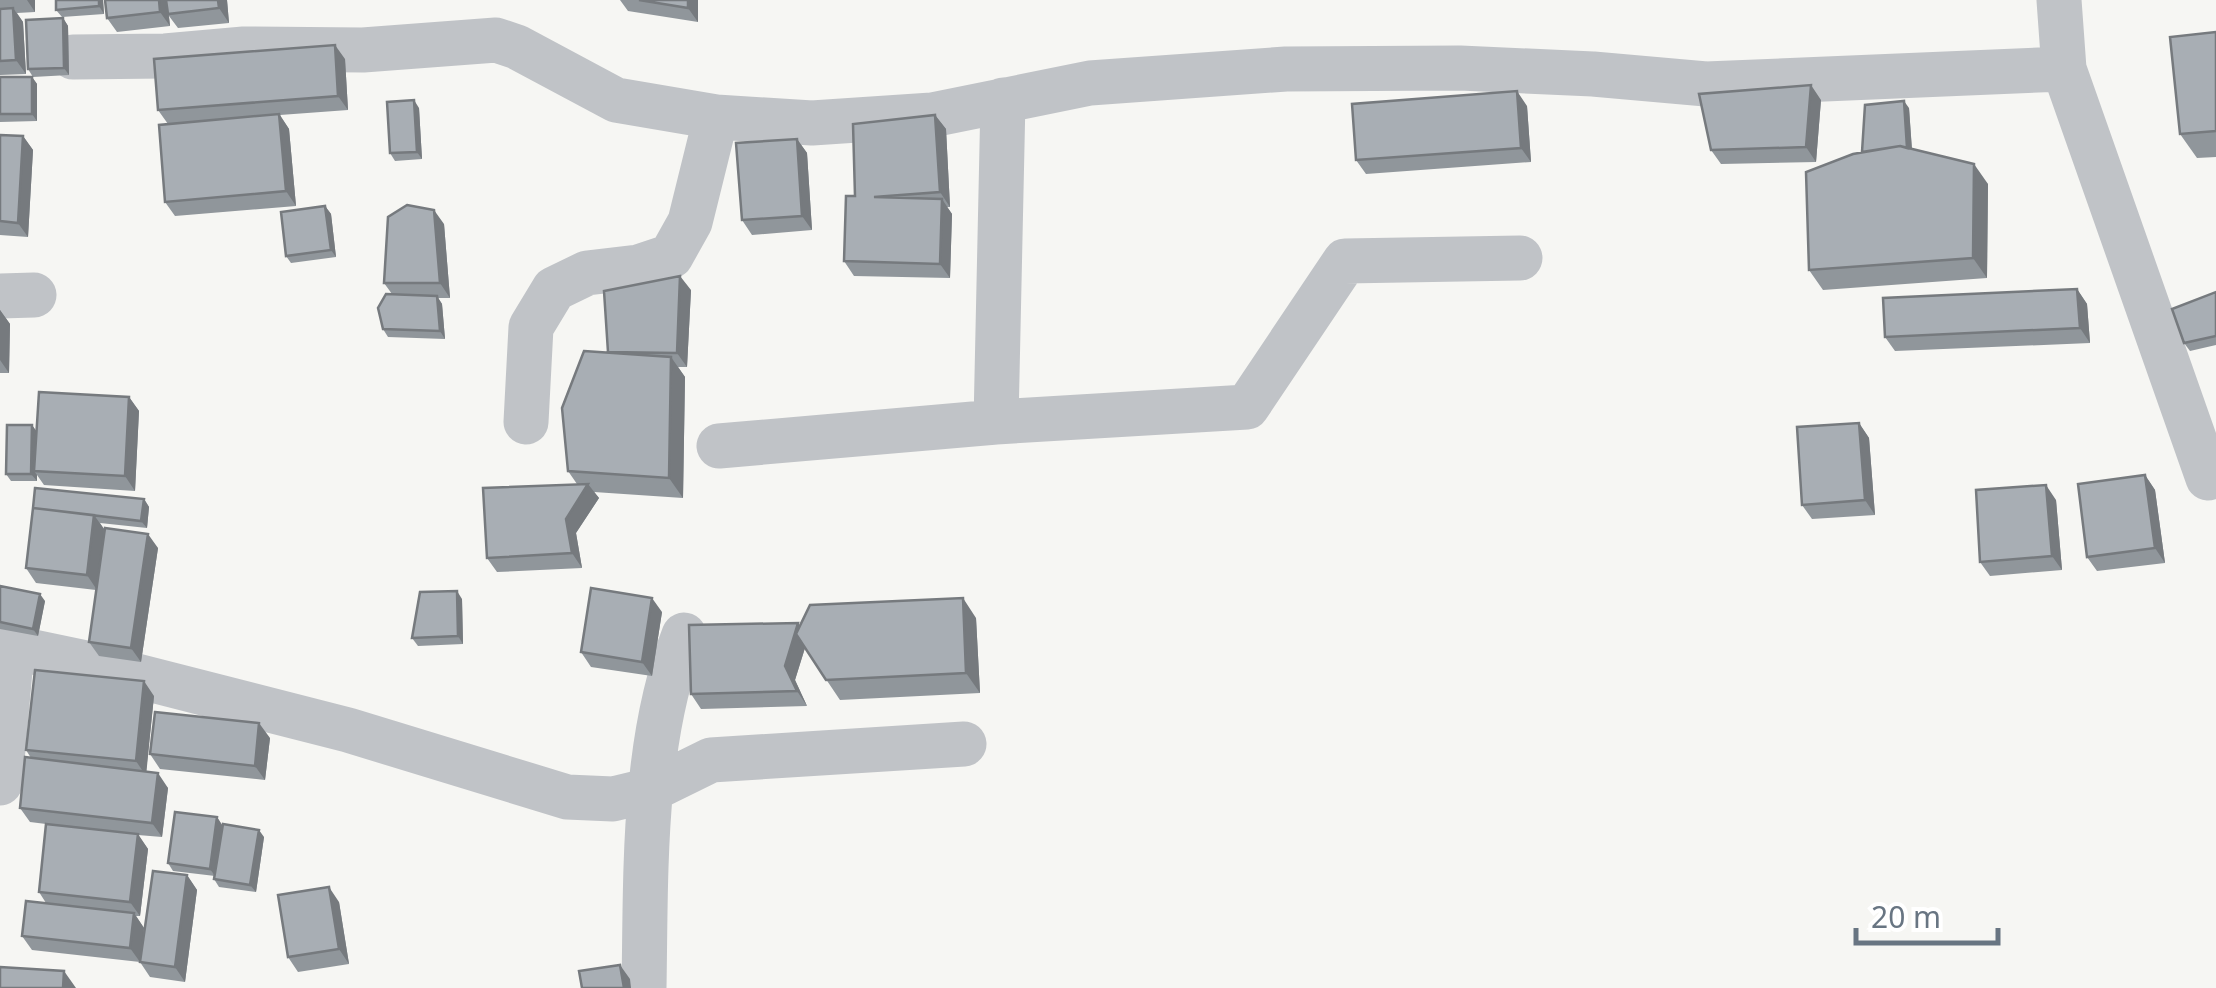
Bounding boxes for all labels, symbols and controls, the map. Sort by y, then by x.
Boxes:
scale bar [1856,883,1998,945]
text: 20 m [1871,896,1941,937]

